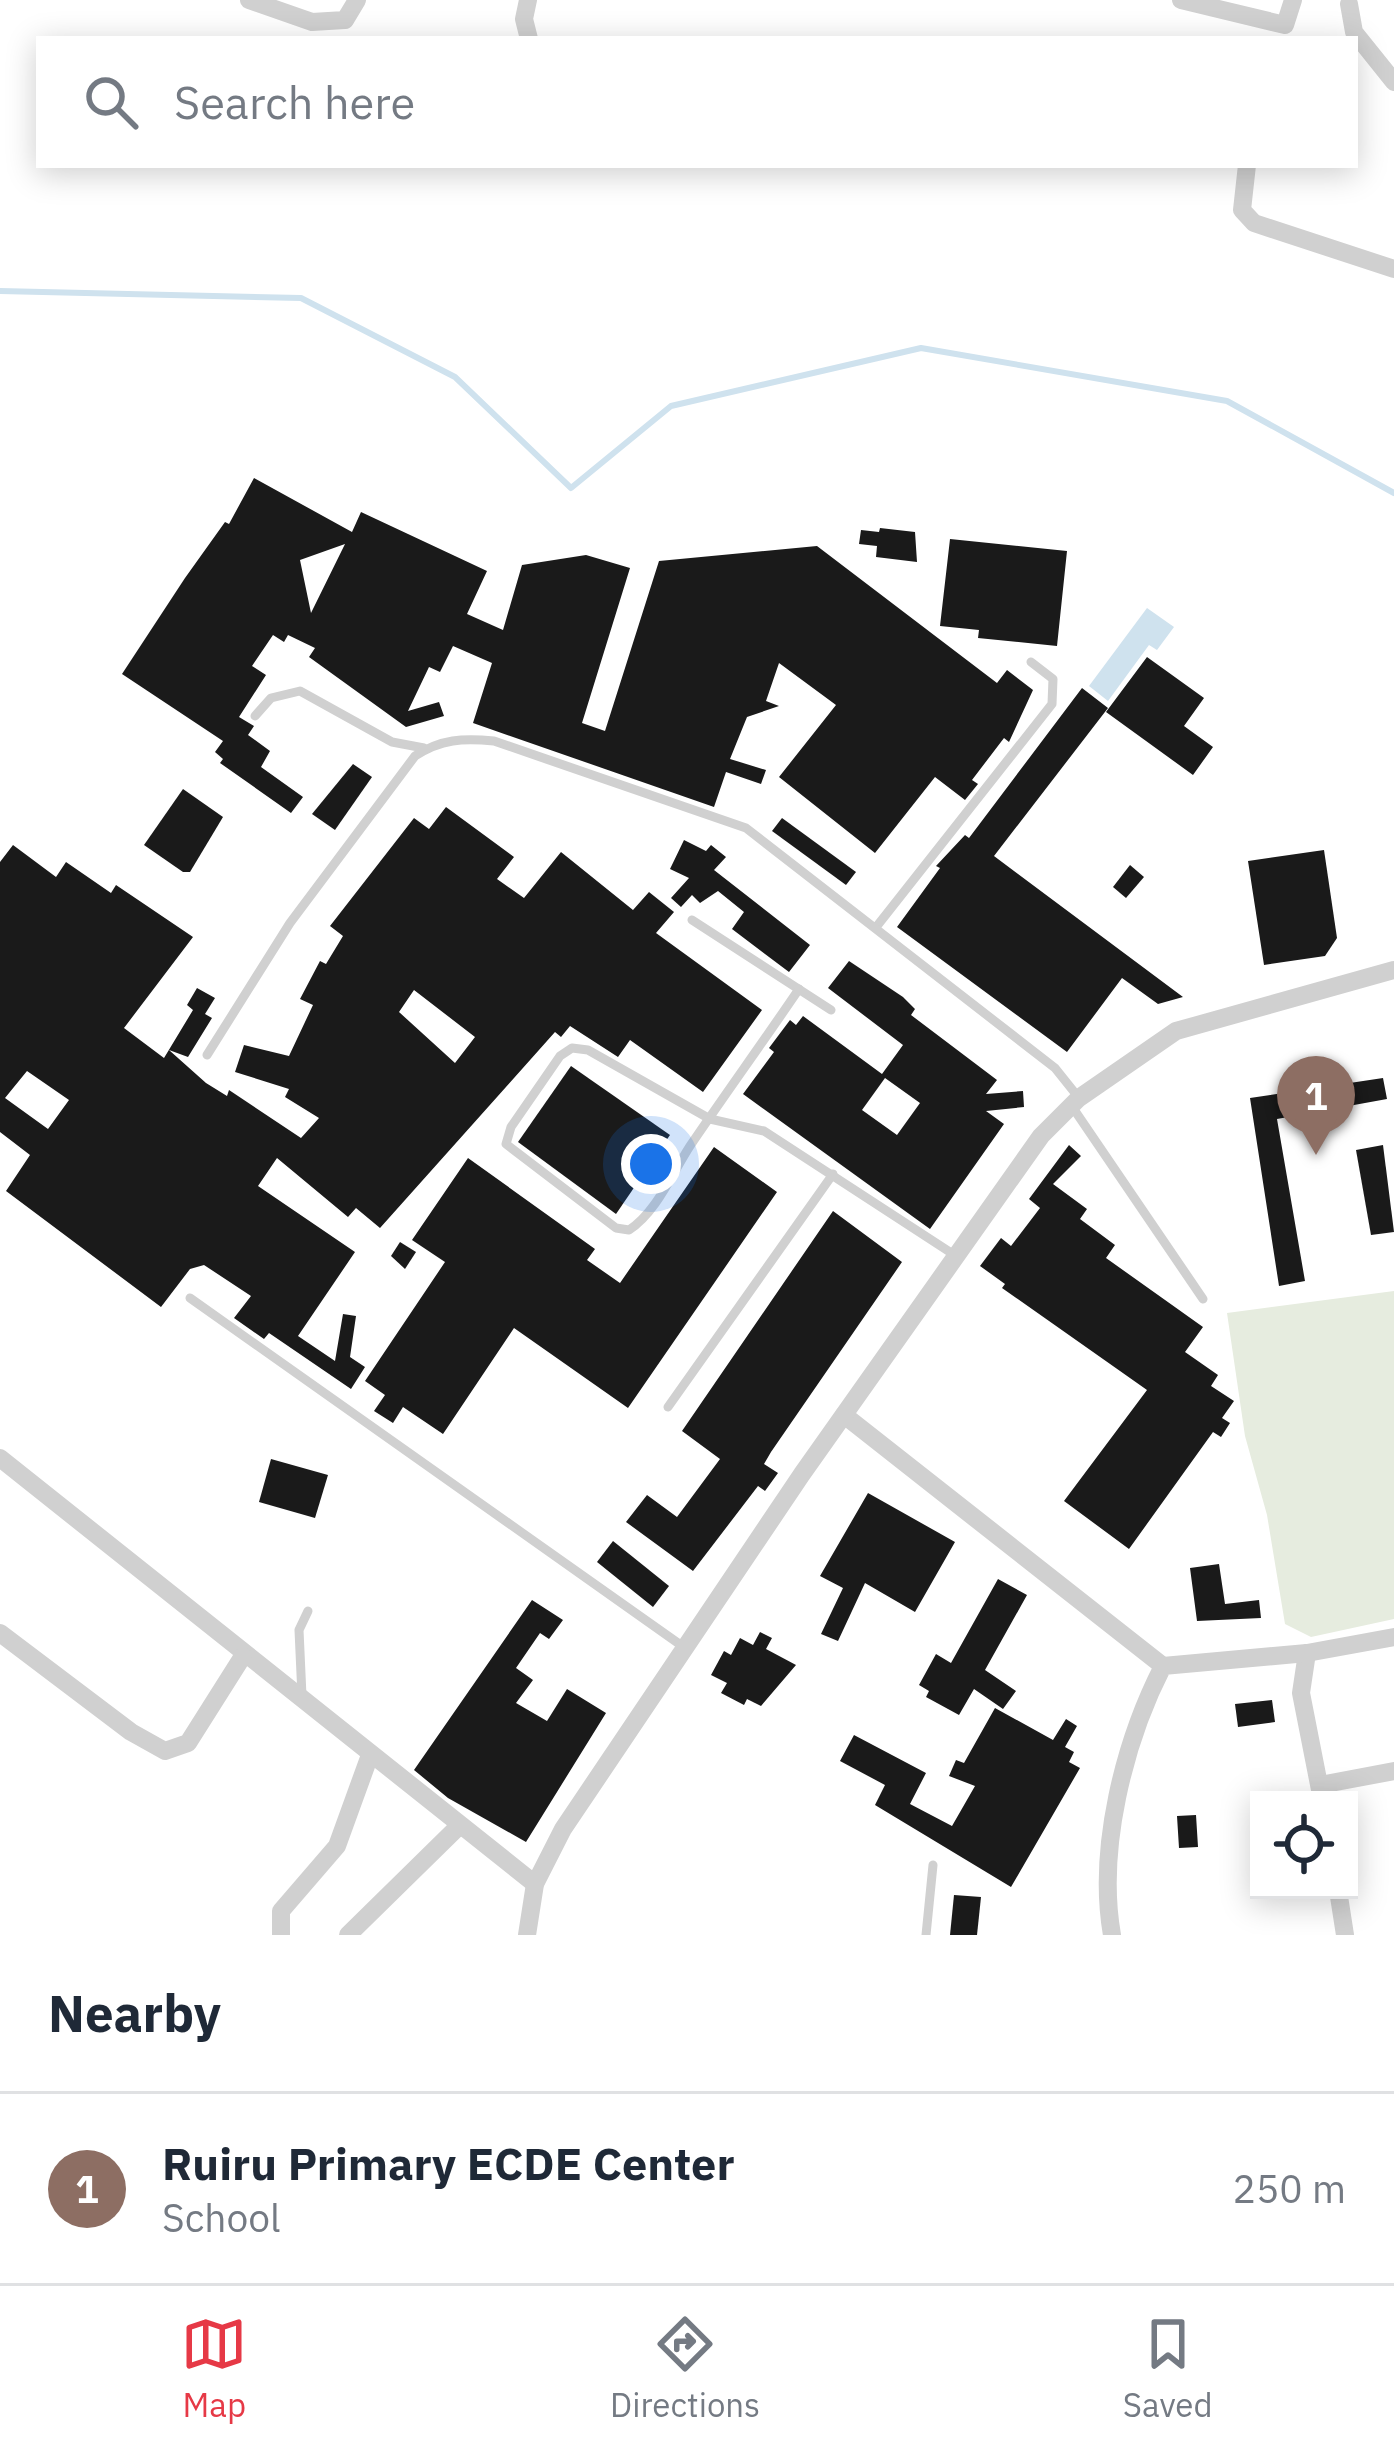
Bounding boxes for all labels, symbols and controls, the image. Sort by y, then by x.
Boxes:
search box [36,36,1358,168]
icon: search [78,69,144,135]
text: Search here [174,73,415,131]
pin: 1 [1277,1056,1355,1155]
your location [621,1134,681,1194]
map controls [1250,1791,1358,1899]
button: locate [1250,1791,1358,1899]
text: Nearby [48,1980,221,2046]
text: Ruiru Primary ECDE Center [162,2134,735,2192]
text: 1 [75,2163,99,2214]
text: 250 m [1233,2163,1346,2214]
text: School [162,2192,281,2243]
tab: Map [181,2311,247,2426]
tab: Directions [610,2311,760,2426]
tab: Saved [1123,2311,1213,2426]

